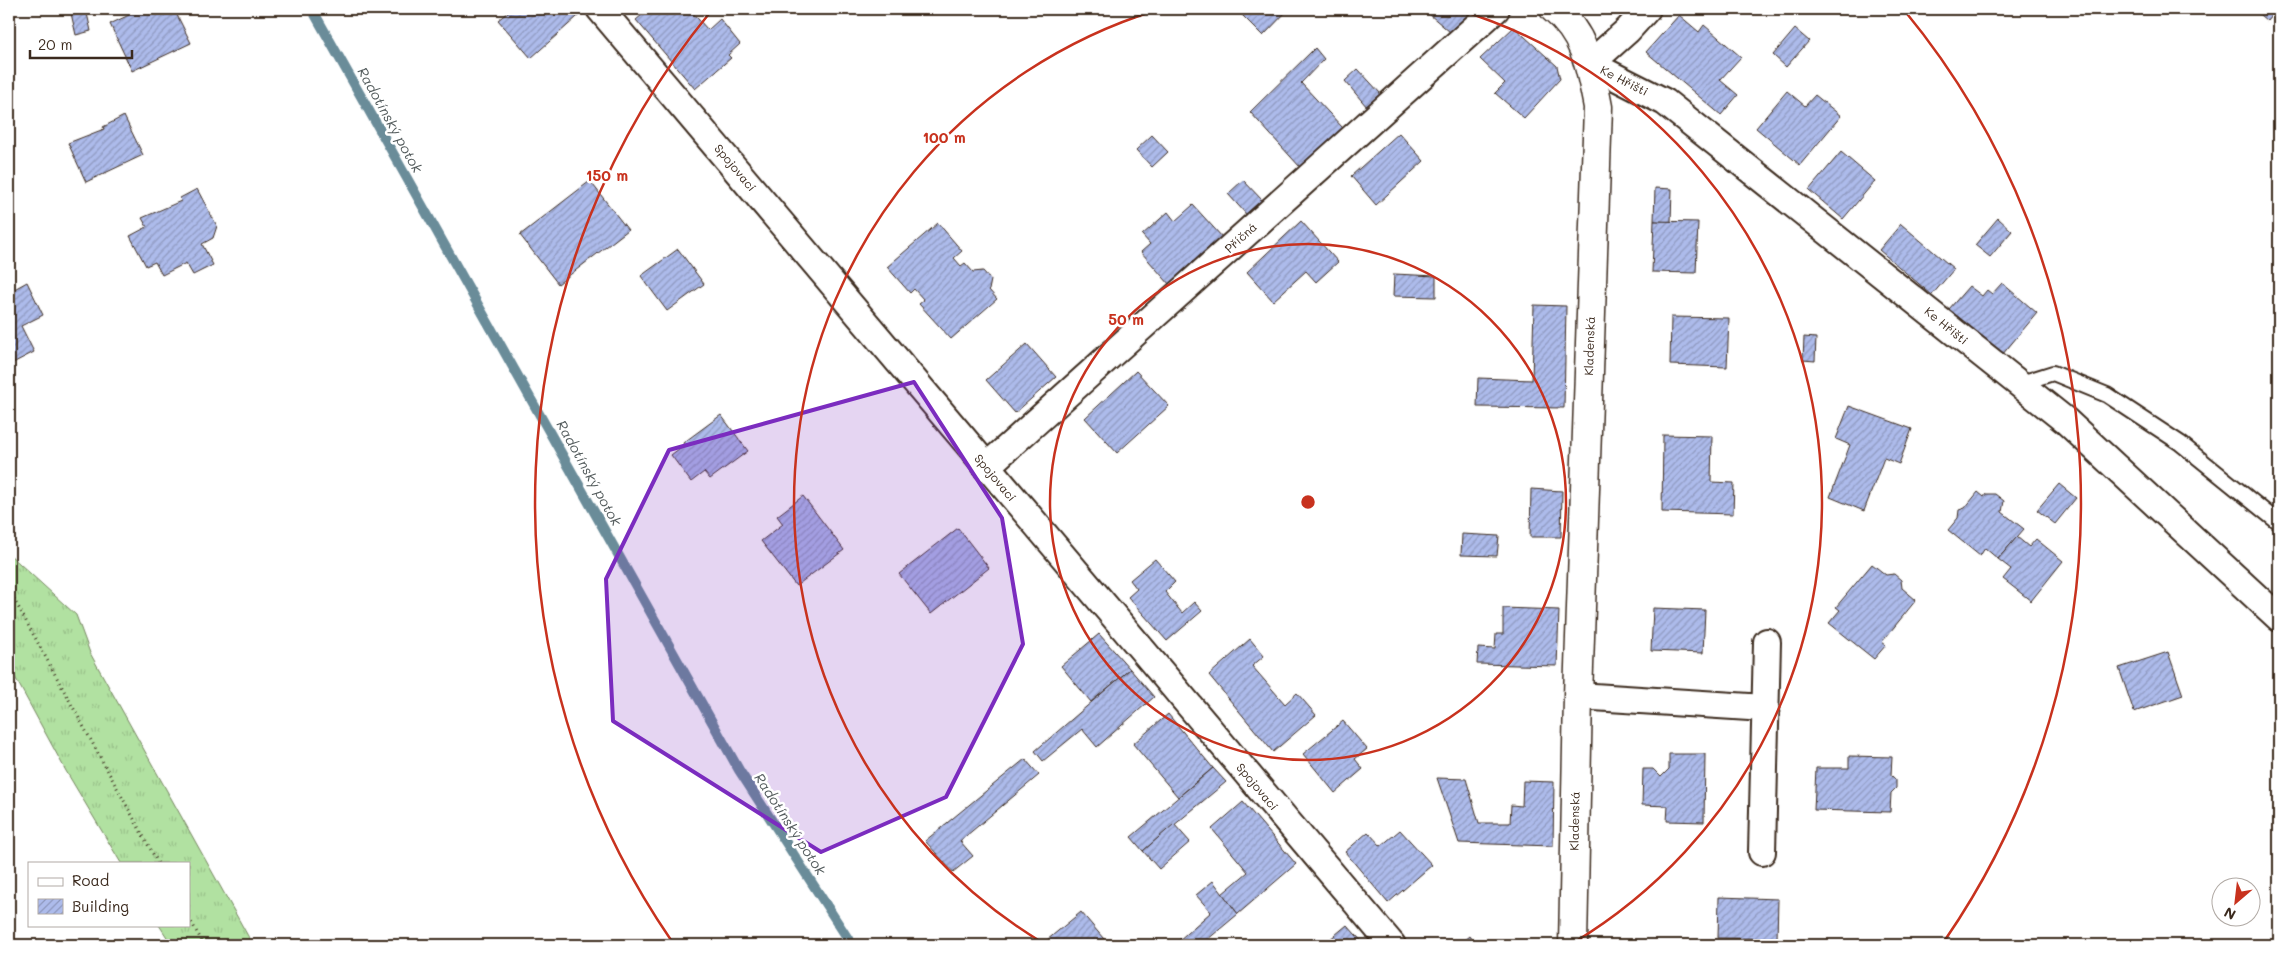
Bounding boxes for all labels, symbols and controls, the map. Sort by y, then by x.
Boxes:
scale bar [30,28,132,60]
text: 20 m [38,34,72,54]
street label: Ke Hřišti [1598,61,1651,99]
water label: Radotínský potok [354,64,428,176]
text: 100 m [922,127,966,147]
street label: Spojovací [711,140,760,195]
text: 150 m [586,165,628,185]
street label: Příčná [1221,218,1260,256]
street label: Ke Hřišti [1922,303,1972,348]
text: 50 m [1108,309,1144,329]
street label: Kladenská [1580,316,1598,376]
water label: Radotínský potok [553,417,627,529]
street label: Spojovací [971,450,1020,505]
centre of rings [1299,493,1317,511]
street label: Spojovací [1233,759,1282,814]
water label: Radotínský potok [750,769,831,879]
street label: Kladenská [1565,791,1583,851]
legend [28,862,190,926]
text: Road [72,870,109,890]
north arrow [2210,876,2260,926]
text: Building [72,896,129,916]
text: N [2221,903,2239,925]

